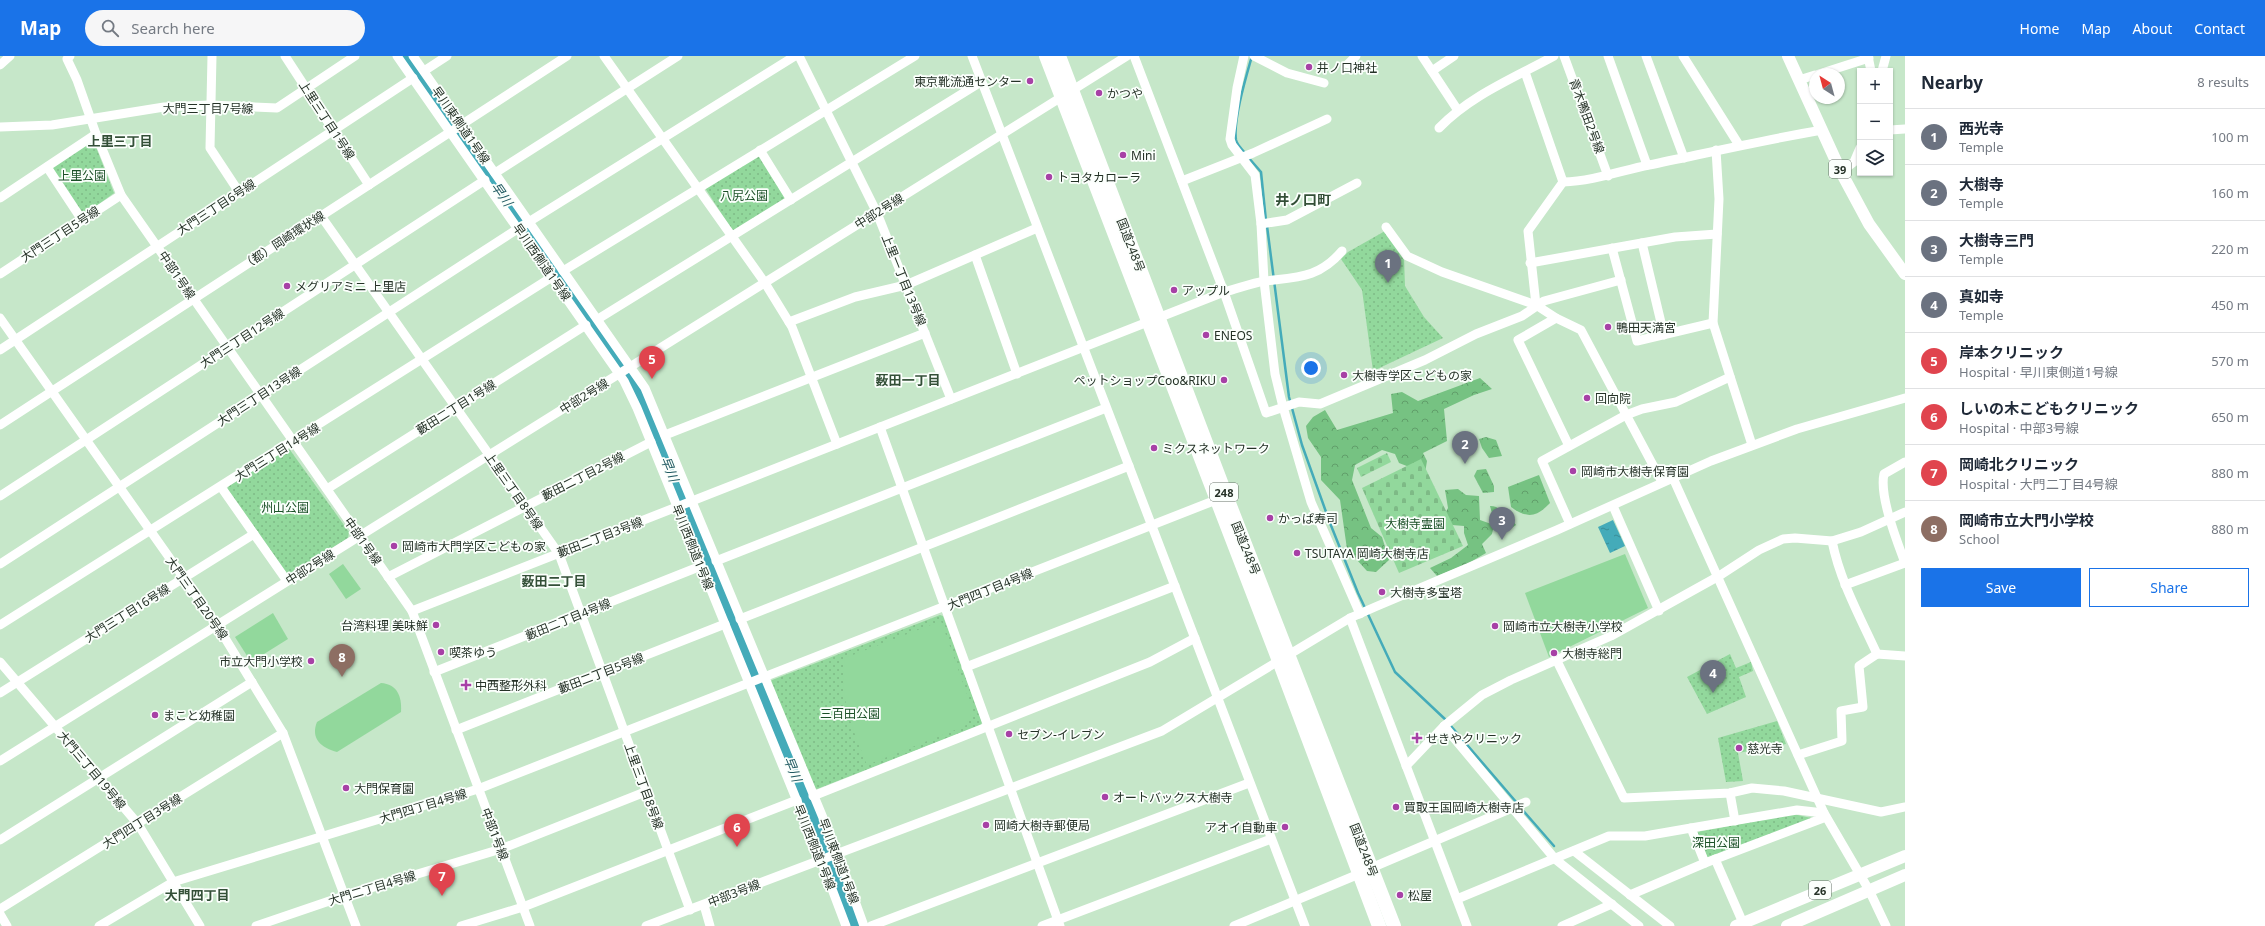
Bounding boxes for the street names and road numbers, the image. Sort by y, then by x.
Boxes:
street label: 青木鴨田2号線 [1566,76,1608,156]
street label: 上里三丁目1号線 [295,77,359,163]
street label: 早川東側道1号線 [428,83,494,167]
street label: 大門三丁目7号線 [163,100,253,117]
road number: 39 [1829,160,1851,178]
street label: 大門三丁目6号線 [173,175,259,239]
street label: 中部2号線 [851,189,907,233]
street label: 大門三丁目5号線 [17,202,103,266]
street label: （都）岡崎環状線 [238,207,328,273]
street label: 国道248号 [1113,216,1149,274]
street label: 早川西側道1号線 [509,220,575,304]
street label: 上里一丁目13号線 [878,232,930,328]
street label: 中部1号線 [155,248,199,302]
street label: 大門三丁目12号線 [196,304,288,372]
street label: 大門三丁目13号線 [213,362,305,430]
street label: 中部2号線 [556,374,612,418]
street label: 藪田二丁目1号線 [413,376,499,438]
street label: 大門三丁目14号線 [231,419,323,485]
street label: 藪田二丁目2号線 [539,448,627,504]
street label: 上里三丁目8号線 [481,449,547,533]
road number: 248 [1210,483,1238,501]
street label: 早川西側道1号線 [668,502,718,592]
street label: 藪田二丁目3号線 [555,513,645,561]
street label: 中部1号線 [340,514,386,568]
street label: 国道248号 [1228,519,1264,577]
street label: 中部2号線 [282,545,338,589]
street label: 大門三丁目20号線 [162,553,232,643]
street label: 大門四丁目4号線 [945,564,1035,614]
street label: 大門三丁目16号線 [81,580,173,646]
street label: 藪田二丁目4号線 [523,594,613,644]
street label: 藪田二丁目5号線 [556,649,646,697]
street label: 大門三丁目19号線 [54,727,130,813]
street label: 上里三丁目8号線 [620,740,668,832]
street label: 大門四丁目4号線 [377,785,469,827]
street label: 大門四丁目3号線 [99,790,185,852]
street label: 早川西側道1号線 [790,802,840,892]
street label: 中部1号線 [477,805,513,863]
street label: 早川東側道1号線 [815,816,863,906]
street label: 国道248号 [1346,821,1382,879]
street label: 大門二丁目4号線 [326,867,418,909]
street label: 中部3号線 [705,875,763,911]
road number: 26 [1809,881,1831,899]

